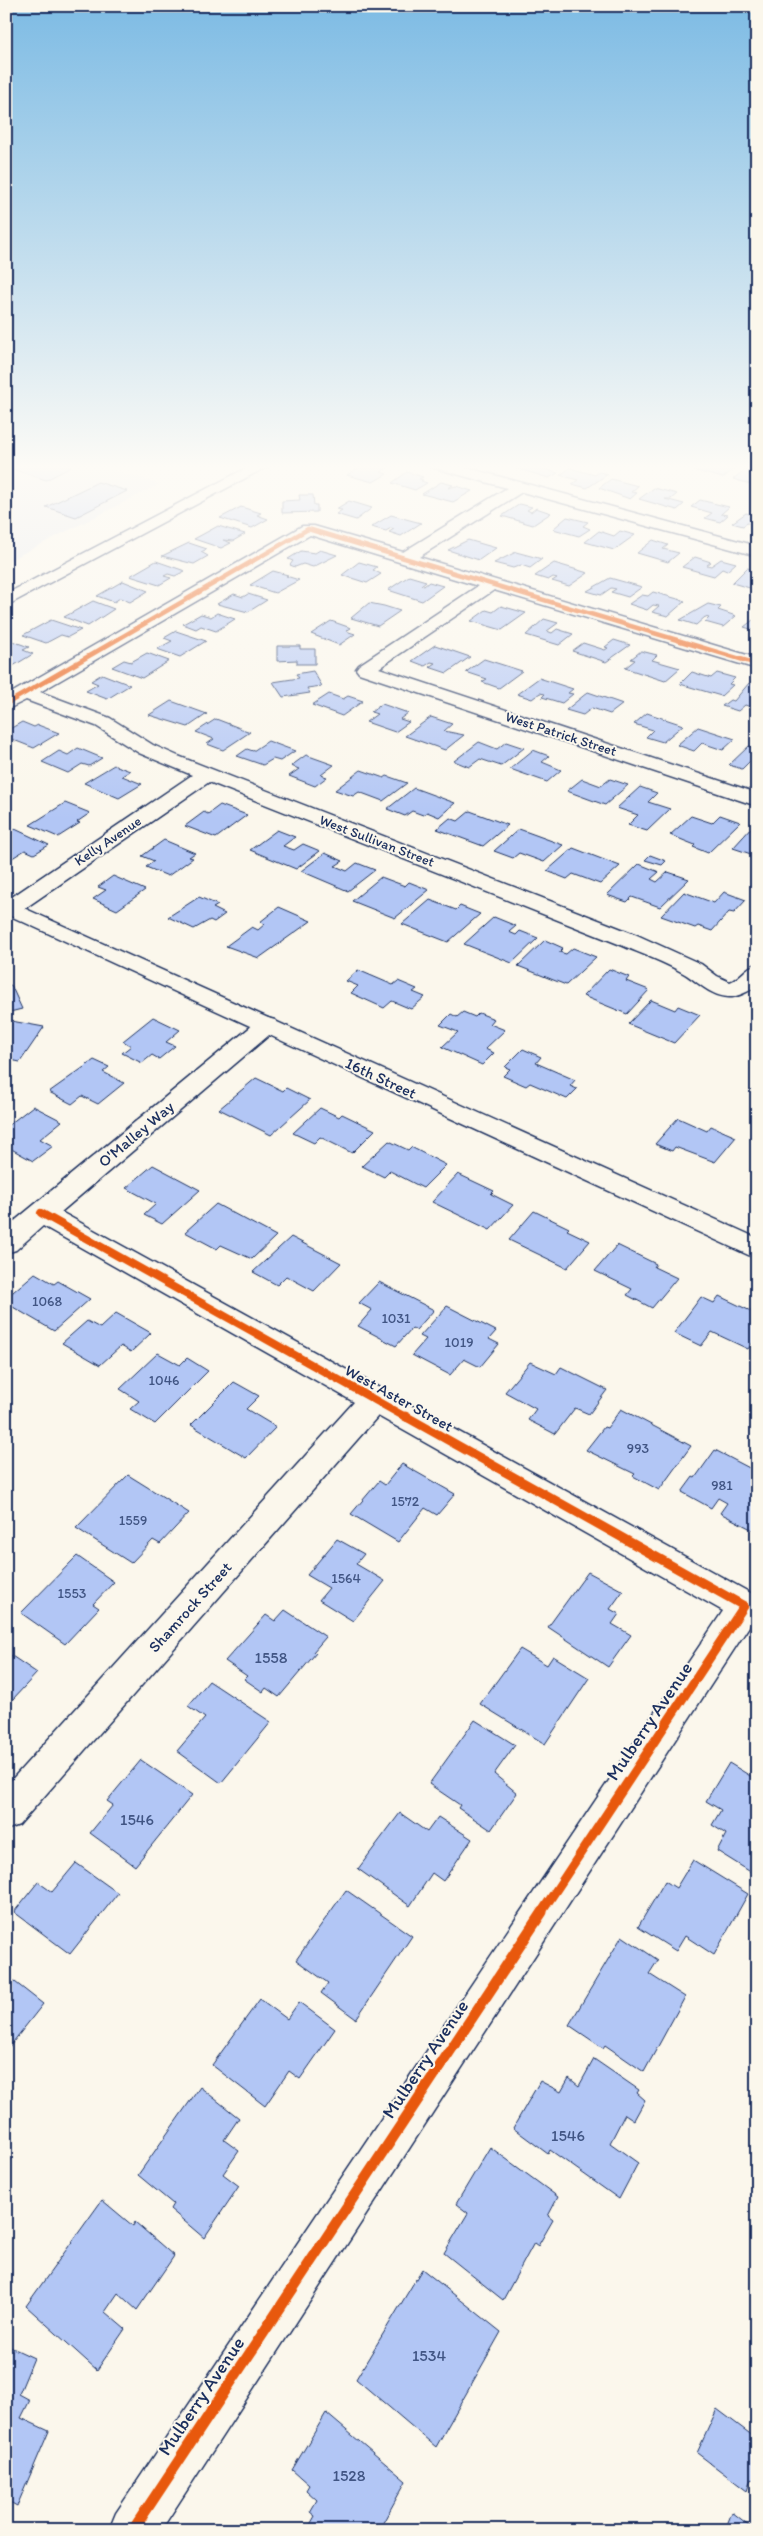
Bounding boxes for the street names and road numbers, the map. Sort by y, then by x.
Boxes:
street label: West Patrick Street [503,708,619,760]
street label: West Sullivan Street [317,811,437,871]
street label: Kelly Avenue [71,812,145,870]
street label: 16th Street [342,1053,420,1103]
street label: O'Malley Way [94,1097,178,1171]
street label: West Aster Street [342,1360,456,1436]
street label: Shamrock Street [144,1558,236,1656]
street label: Mulberry Avenue [601,1657,697,1785]
street label: Mulberry Avenue [377,1995,473,2123]
street label: Mulberry Avenue [153,2332,249,2460]

